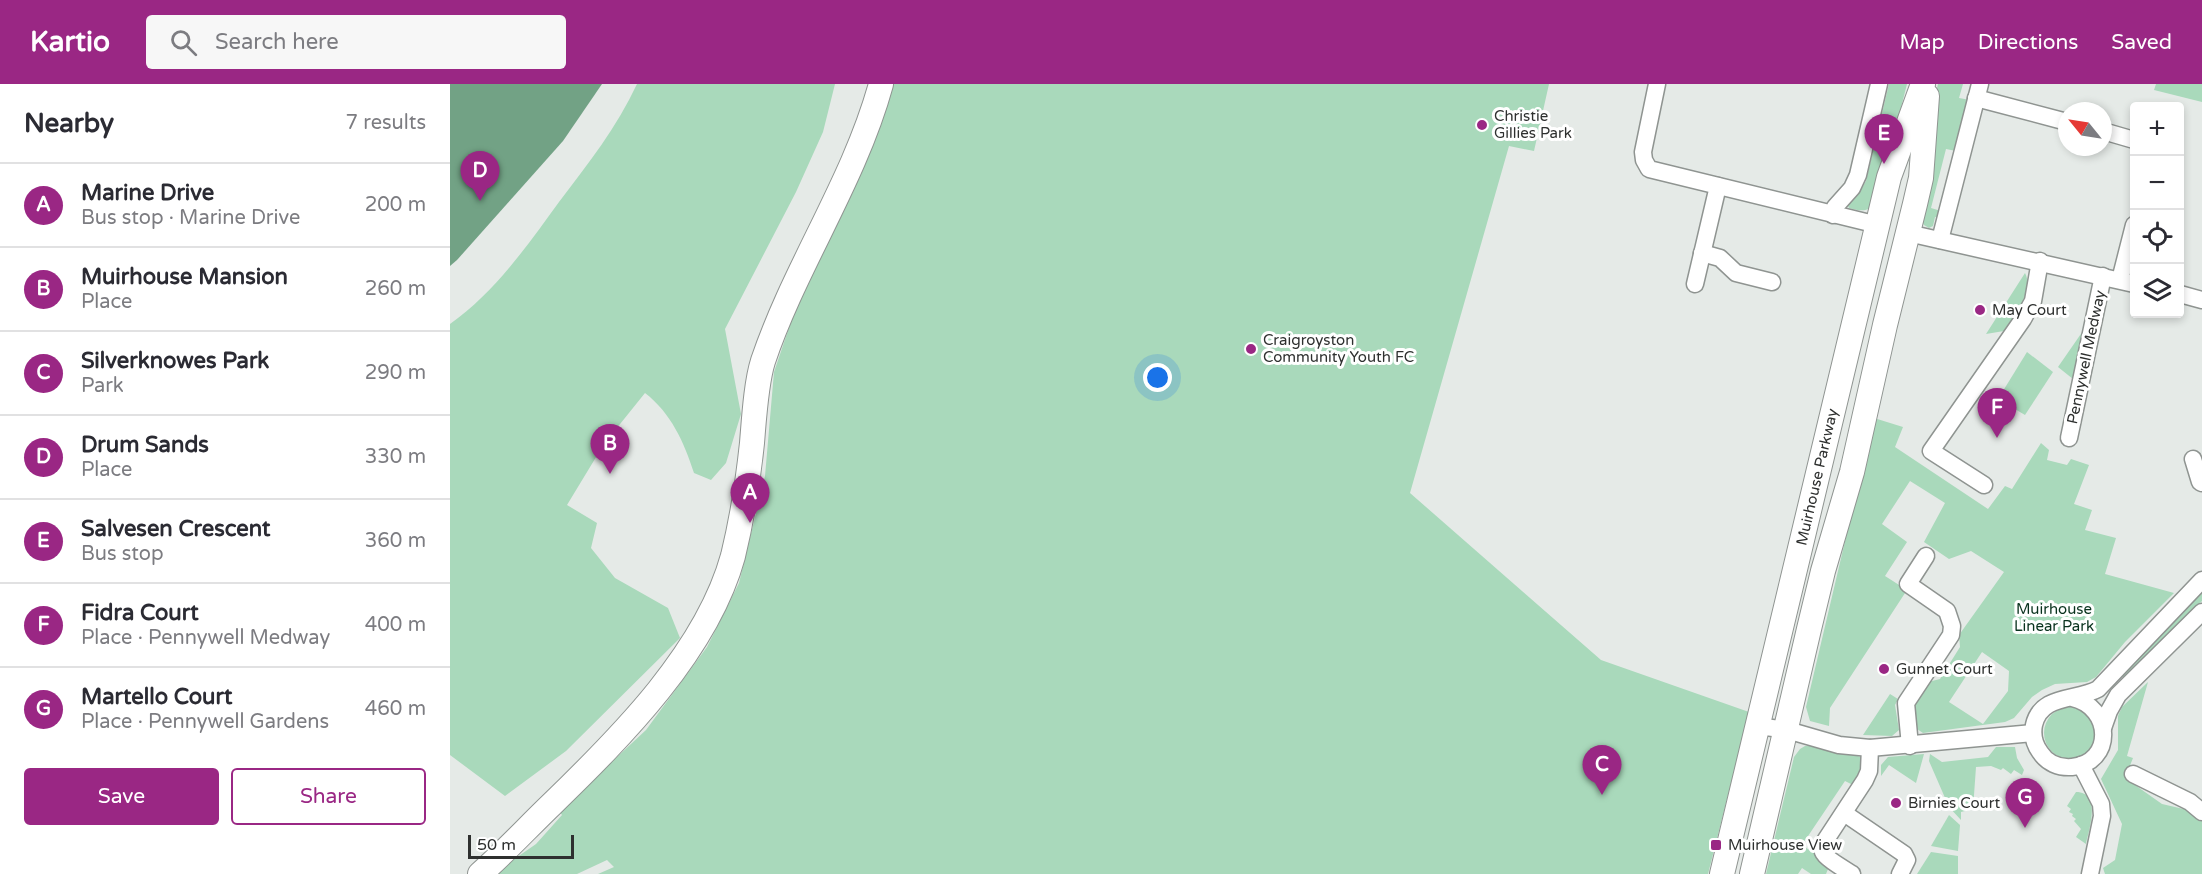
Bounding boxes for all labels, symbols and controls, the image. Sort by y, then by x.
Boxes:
search box [146,15,566,69]
text: Kartio [30,25,110,59]
icon: search [167,26,200,59]
text: Search here [215,29,339,55]
text: Map [1899,30,1945,55]
text: Directions [1978,30,2078,55]
text: Saved [2111,30,2172,55]
north arrow [2058,102,2112,156]
map controls [2130,102,2184,318]
button: + [2130,102,2184,156]
place label: Christie Gillies Park [1494,107,1572,142]
text: Nearby [24,108,114,139]
text: 7 results [346,111,426,135]
pin: E [1864,115,1904,164]
marker: Christie Gillies Park [1475,118,1489,132]
pin: D [460,152,500,201]
button: − [2130,156,2184,210]
text: Marine Drive [81,180,214,206]
text: A [36,193,51,217]
text: 200 m [365,193,426,217]
text: Bus stop · Marine Drive [81,206,300,230]
button: locate [2130,210,2184,264]
text: Muirhouse Mansion [81,264,288,290]
button: layers [2130,264,2184,318]
text: B [37,277,50,301]
text: 260 m [365,277,426,301]
street label: Pennywell Medway [2063,288,2109,426]
text: Place [81,290,132,314]
place label: May Court [1992,301,2067,319]
marker: May Court [1973,303,1987,317]
place label: Craigroyston Community Youth FC [1263,331,1414,366]
marker: Craigroyston Community Youth FC [1244,342,1258,356]
text: Silverknowes Park [81,348,269,374]
text: C [37,361,50,385]
text: 290 m [365,361,426,385]
your location [1143,363,1172,392]
text: Park [81,374,124,398]
pin: F [1978,388,2016,438]
street label: Muirhouse Parkway [1792,407,1842,547]
pin: B [590,424,630,474]
text: Drum Sands [81,432,209,458]
text: D [36,445,51,469]
text: 330 m [365,445,426,469]
text: Place [81,458,132,482]
pin: A [730,474,770,523]
text: Salvesen Crescent [81,516,270,542]
text: E [37,529,50,553]
text: 360 m [365,529,426,553]
text: Bus stop [81,542,164,566]
text: Fidra Court [81,600,199,626]
park label: Muirhouse Linear Park [2014,600,2094,635]
text: F [37,613,50,637]
text: 400 m [365,613,426,637]
text: Place · Pennywell Medway [81,626,330,650]
place label: Gunnet Court [1896,660,1993,678]
marker: Gunnet Court [1877,662,1891,676]
text: Martello Court [81,684,232,710]
text: G [36,697,51,721]
text: 460 m [365,697,426,721]
text: Place · Pennywell Gardens [81,710,329,734]
pin: C [1582,746,1622,795]
button: Save [24,768,219,825]
button: Share [231,768,426,825]
pin: G [2006,778,2044,828]
place label: Birnies Court [1908,794,2000,812]
marker: Birnies Court [1889,796,1903,810]
scale bar [468,832,574,860]
text: 50 m [477,835,516,855]
place label: Muirhouse View [1728,836,1842,854]
marker: Muirhouse View [1709,838,1723,852]

